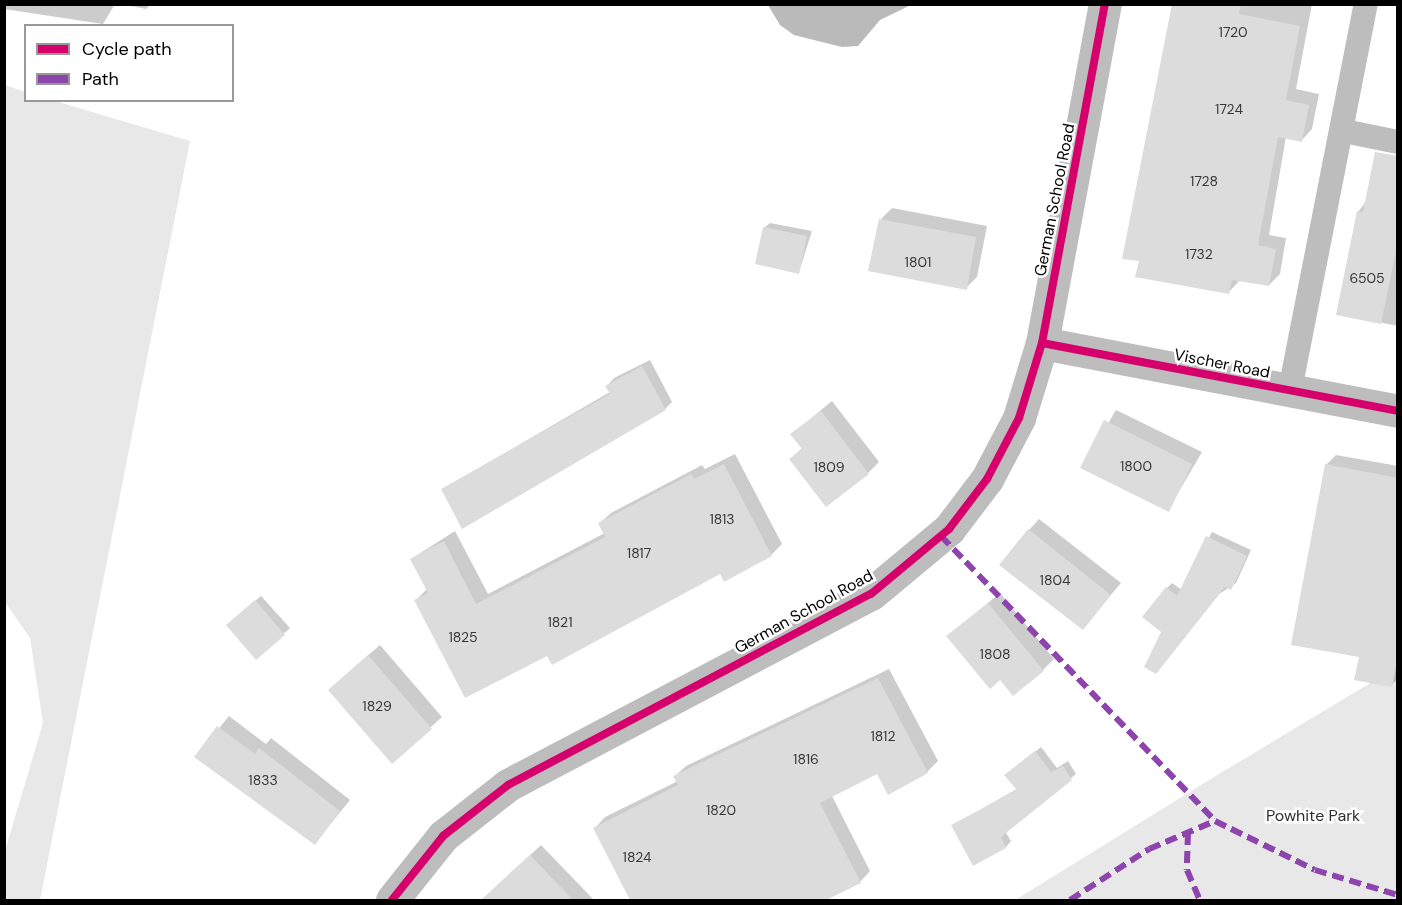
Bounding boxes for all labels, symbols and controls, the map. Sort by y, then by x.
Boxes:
legend [24,24,234,102]
house number: 1720 [1219,24,1247,40]
text: Cycle path [82,37,172,61]
text: Path [82,67,119,91]
house number: 1724 [1215,101,1243,117]
street label: German School Road [1031,122,1079,278]
house number: 1728 [1190,173,1218,189]
house number: 1732 [1185,246,1213,262]
house number: 1801 [905,254,931,270]
house number: 6505 [1349,270,1385,286]
street label: Vischer Road [1172,345,1272,383]
house number: 1800 [1120,458,1152,474]
house number: 1809 [813,459,845,475]
house number: 1813 [709,511,735,527]
house number: 1817 [627,545,651,561]
street label: German School Road [731,566,877,658]
house number: 1804 [1040,572,1070,588]
house number: 1821 [547,614,573,630]
house number: 1825 [448,629,478,645]
house number: 1808 [980,646,1010,662]
house number: 1829 [362,698,392,714]
house number: 1812 [870,728,896,744]
house number: 1816 [793,751,819,767]
house number: 1833 [248,772,278,788]
house number: 1820 [706,802,736,818]
park label: Powhite Park [1266,806,1360,826]
house number: 1824 [623,849,651,865]

